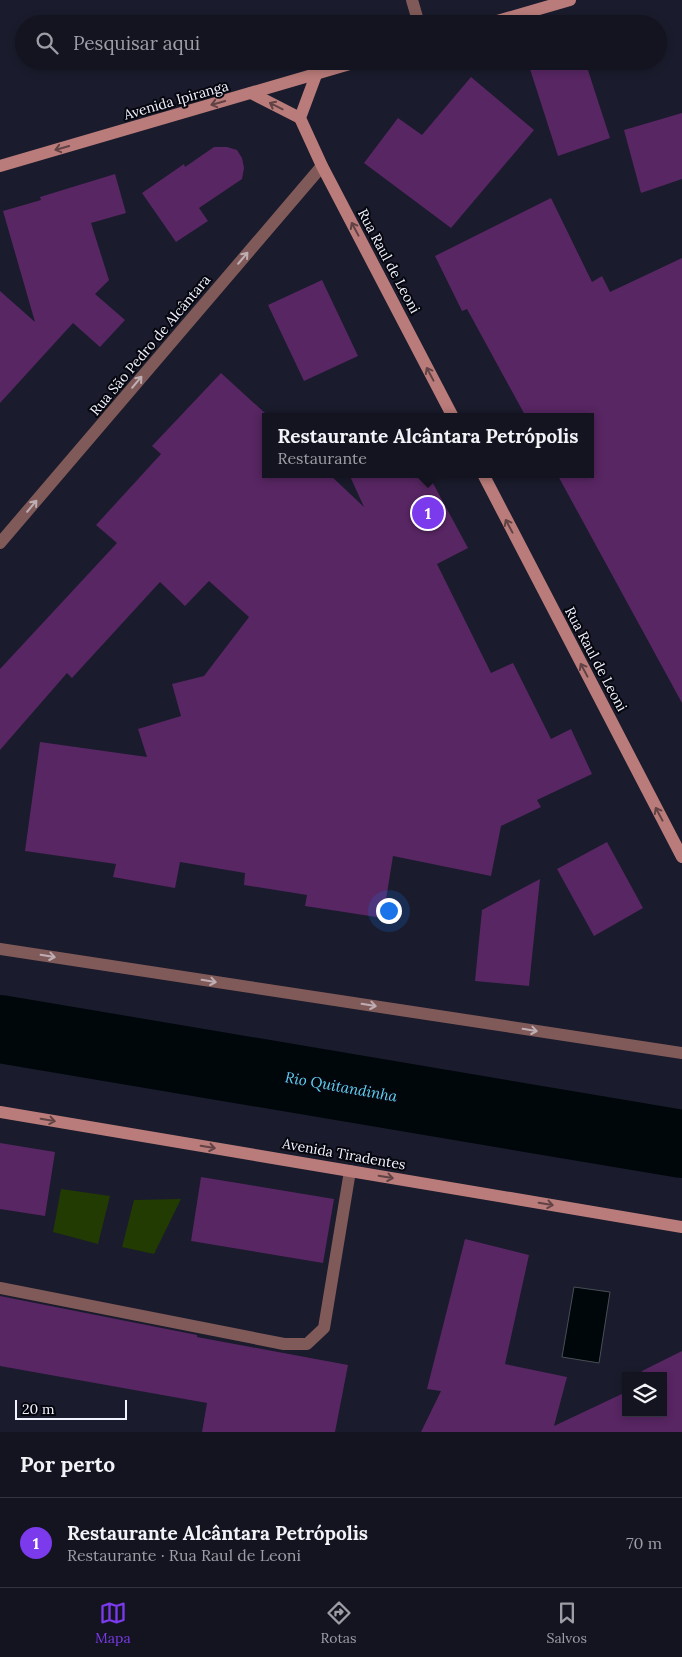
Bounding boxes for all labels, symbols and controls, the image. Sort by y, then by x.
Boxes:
search box [15,15,667,70]
icon: search [33,29,61,57]
text: Pesquisar aqui [73,31,200,55]
street label: Avenida Ipiranga [121,76,230,124]
one-way arrow [211,99,227,108]
one-way arrow [269,101,284,110]
one-way arrow [55,144,71,154]
street label: Rua Raul de Leoni [354,206,424,316]
one-way arrow [350,222,360,237]
one-way arrow [237,252,248,265]
street label: Rua São Pedro de Alcântara [86,271,214,419]
one-way arrow [425,366,435,381]
one-way arrow [132,376,143,389]
popup [262,413,594,478]
text: Restaurante Alcântara Petrópolis [277,424,579,448]
text: Restaurante [277,448,367,468]
pin: 1 [412,494,444,532]
one-way arrow [26,499,37,512]
one-way arrow [504,518,514,533]
street label: Rua Raul de Leoni [561,604,631,714]
one-way arrow [579,662,589,677]
one-way arrow [654,807,664,822]
your location [376,898,402,924]
one-way arrow [40,952,56,962]
one-way arrow [200,976,216,986]
one-way arrow [361,1001,377,1011]
one-way arrow [522,1025,538,1035]
water label: Rio Quitandinha [283,1067,399,1106]
one-way arrow [40,1115,56,1125]
street label: Avenida Tiradentes [280,1134,407,1174]
one-way arrow [200,1142,216,1152]
one-way arrow [377,1172,393,1182]
one-way arrow [538,1199,554,1209]
map controls [622,1372,667,1417]
button: layers [622,1372,667,1417]
scale bar [15,1397,128,1420]
text: 20 m [22,1400,54,1418]
text: Por perto [20,1451,115,1478]
text: Restaurante Alcântara Petrópolis [67,1521,368,1545]
text: 1 [33,1533,39,1553]
text: 70 m [626,1533,662,1553]
text: Restaurante · Rua Raul de Leoni [67,1545,301,1565]
tab: Mapa [95,1599,131,1647]
tab: Rotas [321,1599,357,1647]
tab: Salvos [546,1599,587,1647]

